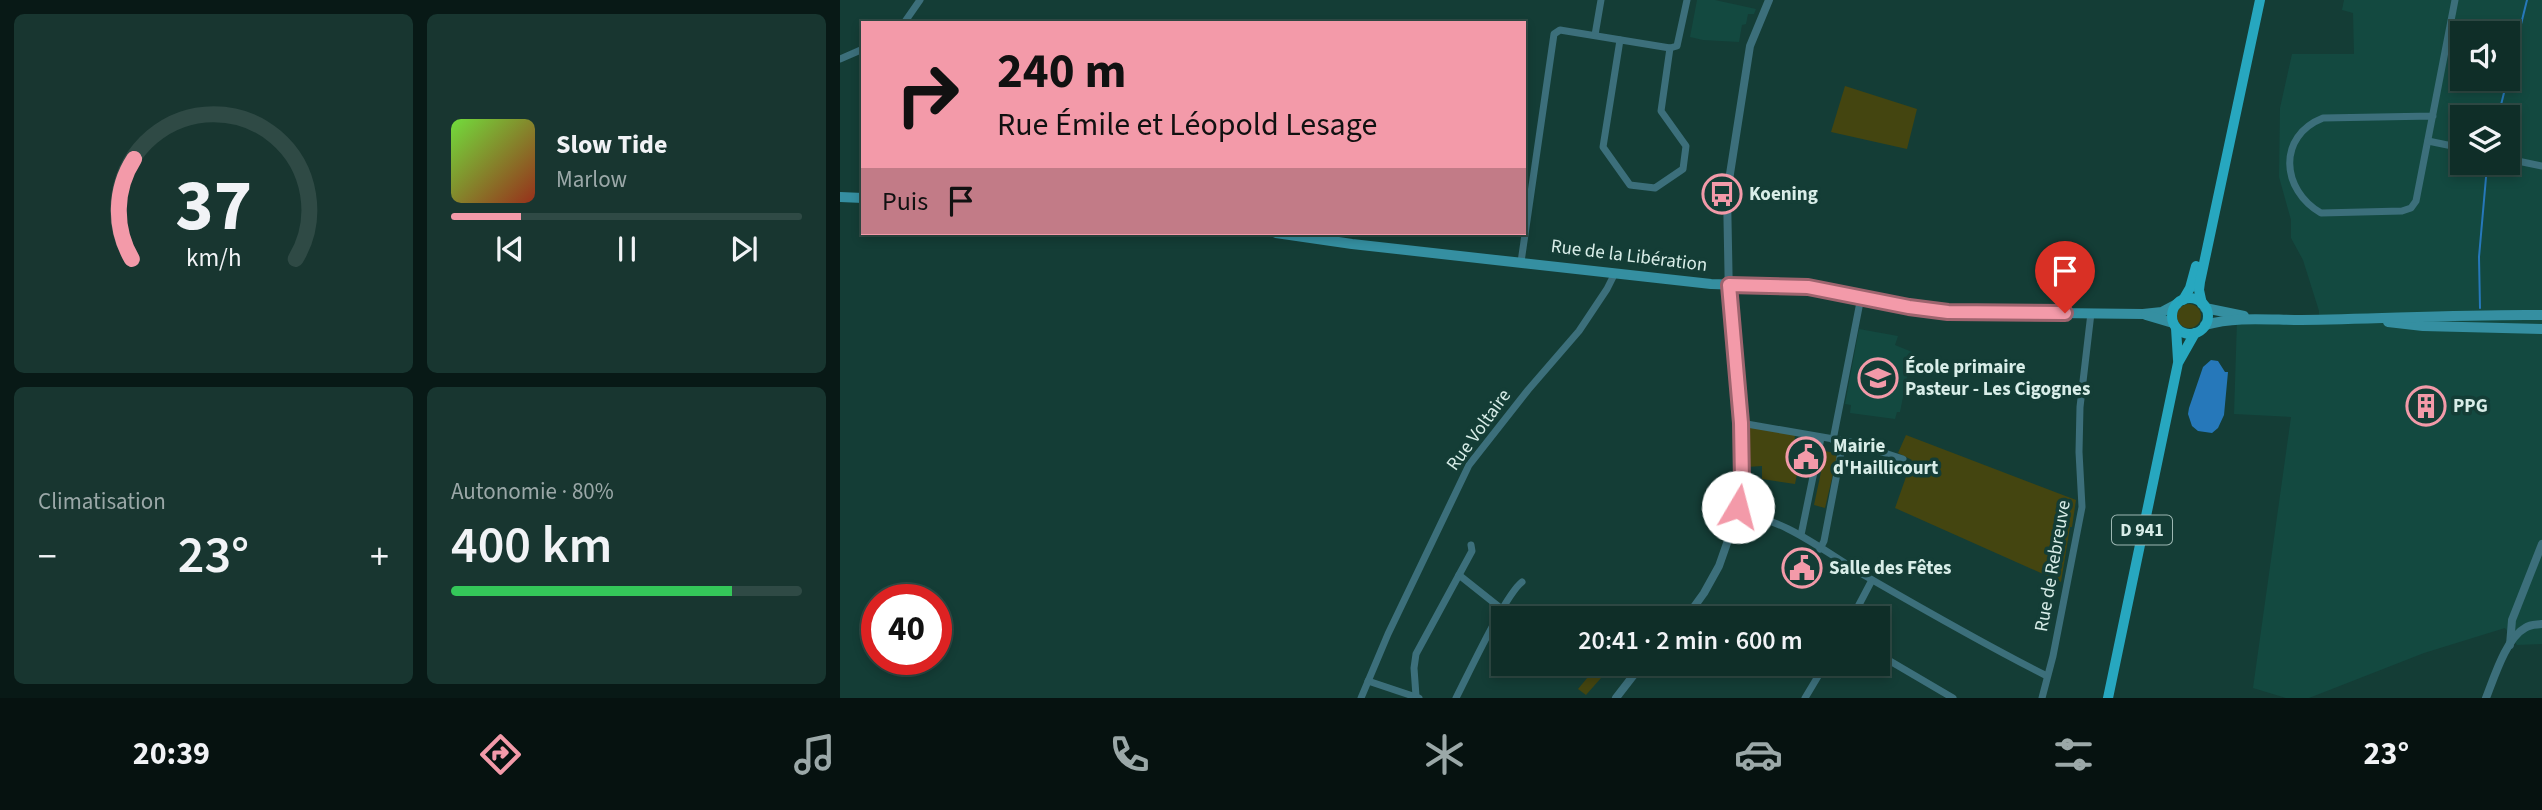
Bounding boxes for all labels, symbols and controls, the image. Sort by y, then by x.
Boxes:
map controls [2450,21,2520,175]
button: sound [2450,21,2520,91]
text: 240 m [997,37,1126,107]
icon: right [882,49,973,140]
text: Rue Émile et Léopold Lesage [997,102,1377,148]
button: layers [2450,105,2520,175]
text: Slow Tide [556,126,667,163]
text: 37 [175,155,252,259]
text: Marlow [556,163,627,196]
bus stop icon: Koening [1701,173,1743,215]
place label: Koening [1749,181,1818,208]
icon: arrive [942,182,980,220]
text: Puis [882,183,928,220]
icon: previous [491,230,529,268]
icon: pause [608,230,646,268]
icon: next [725,230,763,268]
street label: Rue de la Libération [1549,233,1709,279]
text: km/h [186,240,241,276]
pin [2035,241,2095,313]
icon: arrive [2046,252,2084,290]
place label: École primaire Pasteur - Les Cigognes [1905,354,2090,403]
school or university icon: École primaire Pasteur - Les Cigognes [1857,357,1899,399]
street label: Rue Voltaire [1440,384,1518,476]
building icon: PPG [2405,385,2447,427]
place label: PPG [2453,393,2488,420]
place label: Mairie d'Haillicourt [1833,433,1938,482]
public building icon: Mairie d'Haillicourt [1785,436,1827,478]
position arrow [1701,470,1775,544]
text: Autonomie · 80% [451,475,614,508]
text: Climatisation [38,485,166,518]
street label: Rue de Rebreuve [2028,498,2078,634]
text: 400 km [451,509,612,583]
road number: D 941 [2112,516,2172,544]
text: 23° [178,519,249,593]
text: − [38,530,57,584]
text: + [370,530,389,584]
public building icon: Salle des Fêtes [1781,547,1823,589]
place label: Salle des Fêtes [1829,555,1951,582]
speed limit sign: 40 [861,584,952,675]
text: 20:41 · 2 min · 600 m [1578,622,1803,659]
icon: directions [476,730,525,779]
icon: music [790,730,839,779]
icon: phone [1105,730,1154,779]
icon: climate [1420,730,1469,779]
icon: car [1734,730,1783,779]
icon: filters [2049,730,2098,779]
text: 20:39 [133,731,210,777]
text: 23° [2364,731,2409,777]

